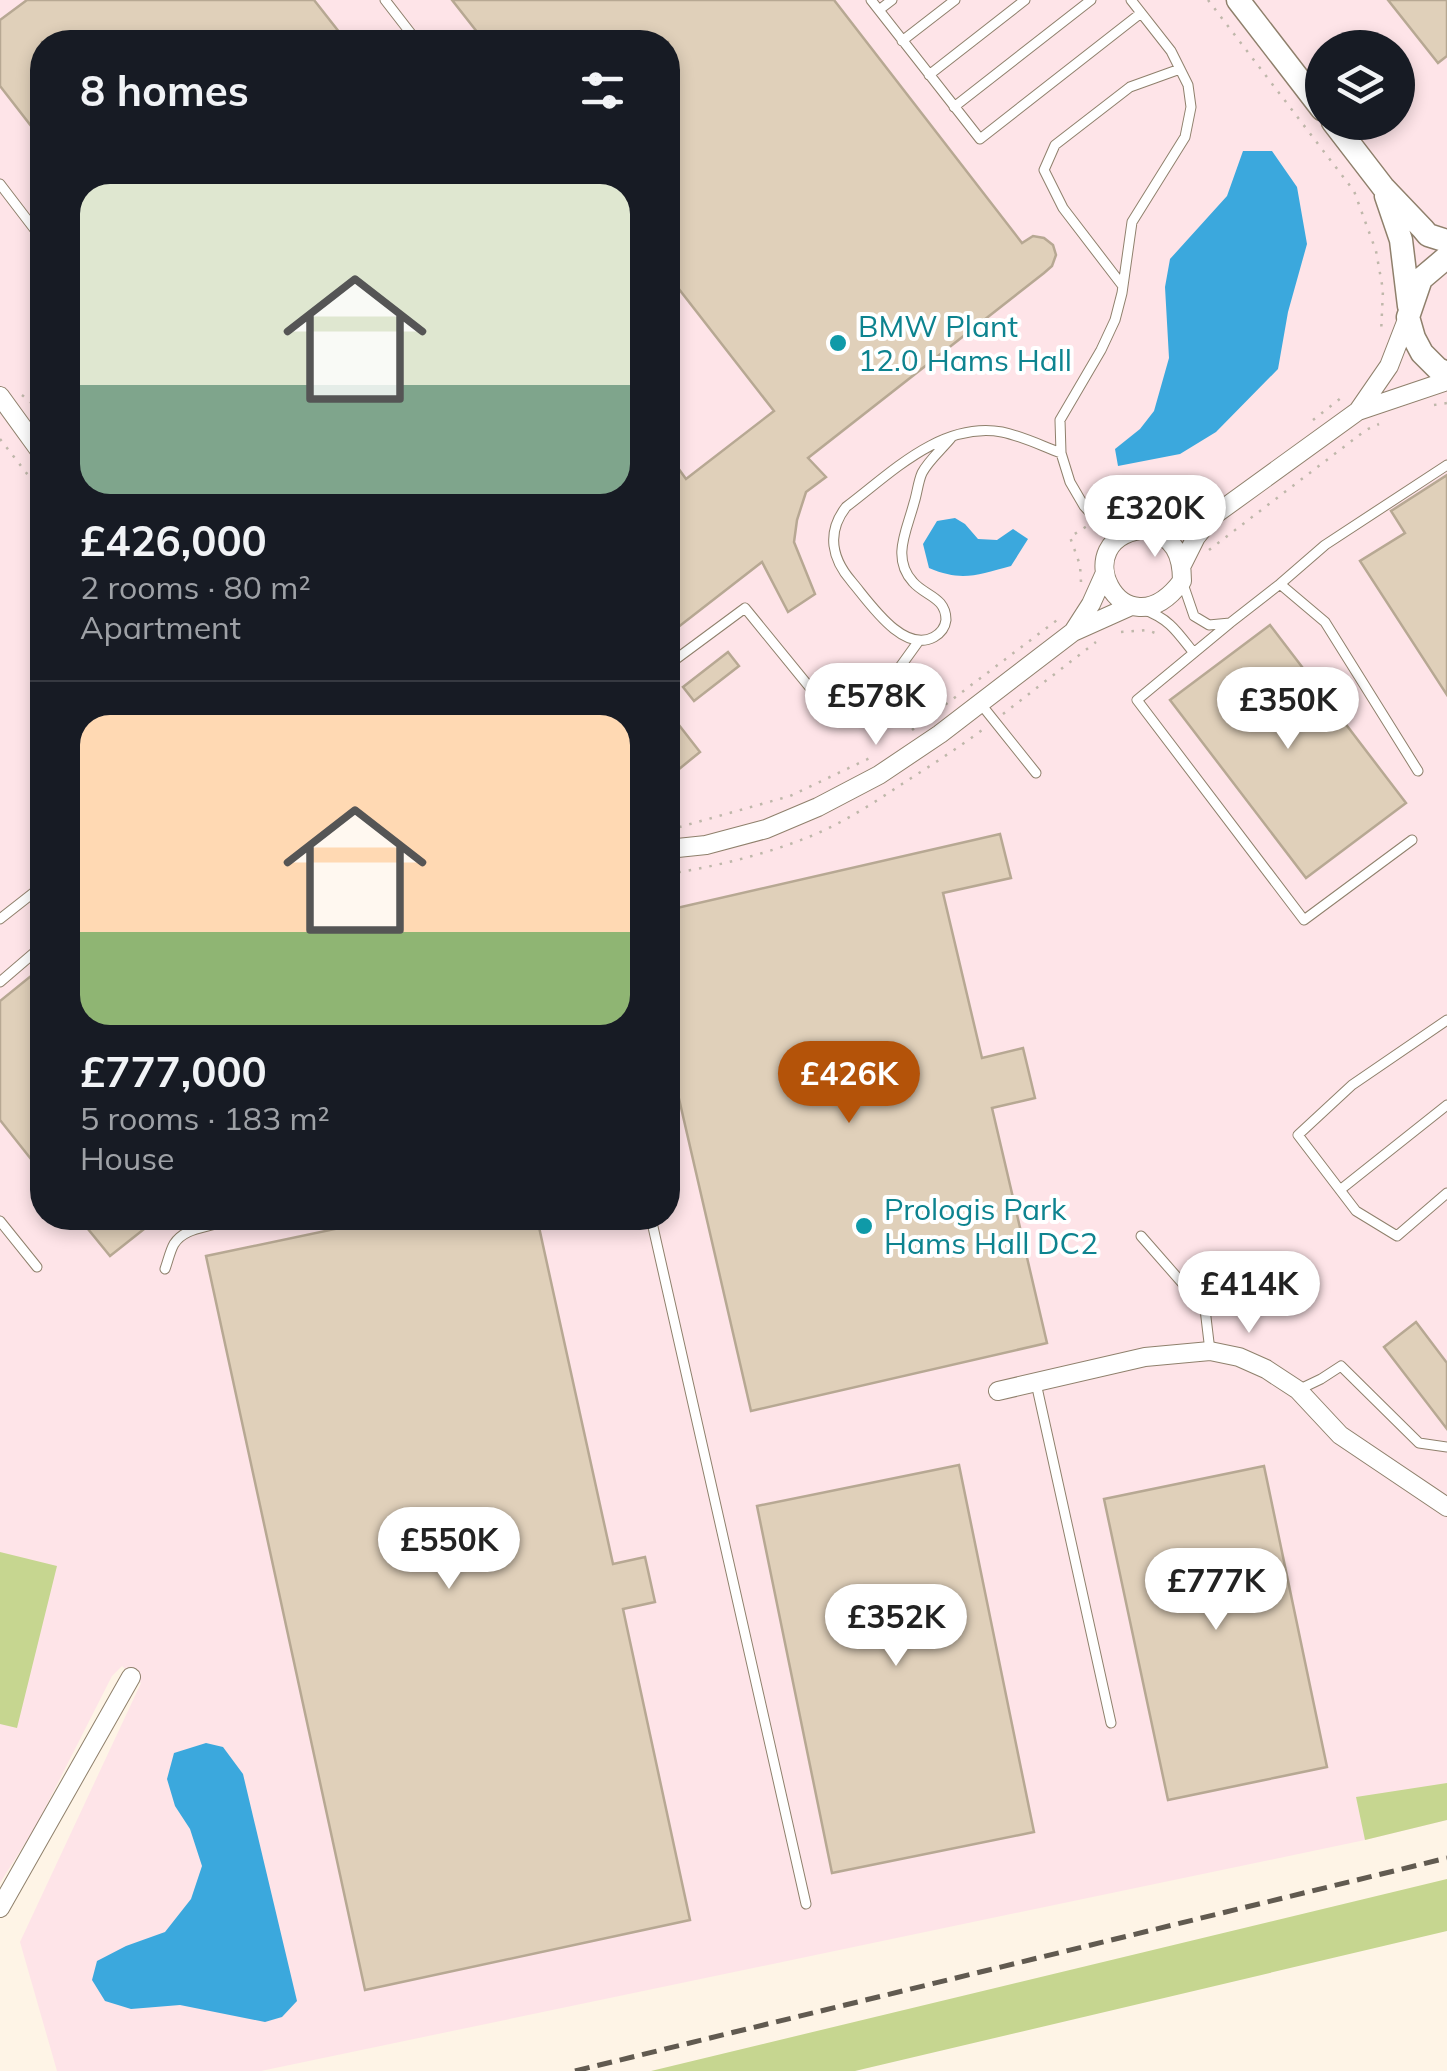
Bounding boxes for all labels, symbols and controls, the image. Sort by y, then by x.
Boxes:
map controls [1305,30,1415,140]
button: layers [1305,30,1415,140]
icon: filters [575,63,630,118]
text: 8 homes [80,64,249,117]
icon: home [265,249,445,429]
place label: BMW Plant 12.0 Hams Hall [858,307,1072,379]
marker: BMW Plant 12.0 Hams Hall [827,332,849,354]
pin: £320K [1085,475,1225,560]
text: £320K [1106,487,1204,527]
text: £426,000 [80,514,267,567]
text: 2 rooms · 80 m² [80,567,311,607]
text: Apartment [80,607,241,647]
pin: £578K [806,663,946,748]
pin: £350K [1218,667,1358,752]
text: £578K [827,675,925,715]
text: £350K [1239,679,1337,719]
icon: home [265,780,445,960]
pin: £426K [779,1041,919,1126]
text: £777,000 [80,1045,267,1098]
text: £426K [800,1053,898,1093]
text: 5 rooms · 183 m² [80,1098,330,1138]
text: House [80,1138,175,1178]
place label: Prologis Park Hams Hall DC2 [884,1190,1098,1262]
marker: Prologis Park Hams Hall DC2 [853,1215,875,1237]
pin: £414K [1179,1251,1319,1336]
text: £414K [1200,1263,1298,1303]
pin: £550K [379,1507,519,1592]
text: £550K [400,1519,498,1559]
pin: £777K [1146,1548,1286,1633]
text: £777K [1167,1560,1265,1600]
pin: £352K [826,1584,966,1669]
text: £352K [847,1596,945,1636]

